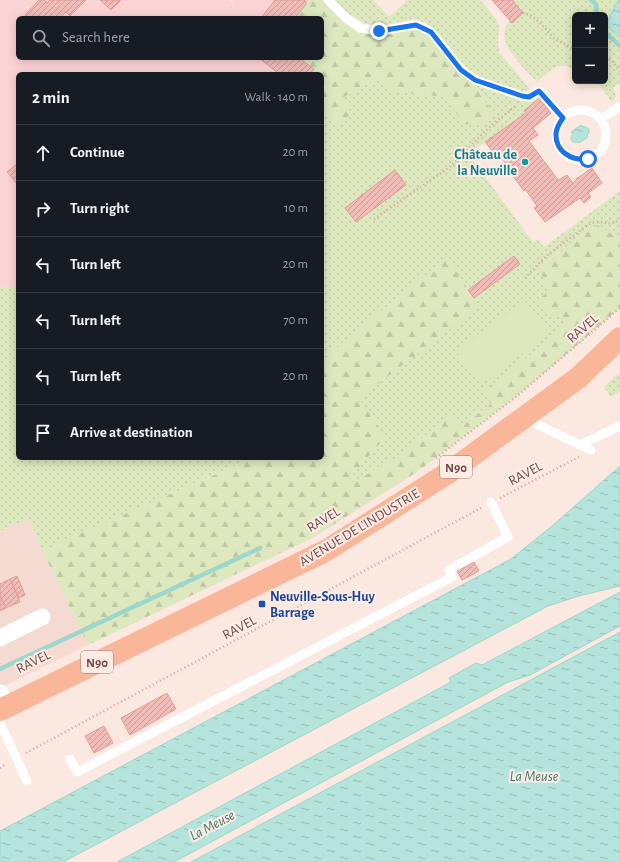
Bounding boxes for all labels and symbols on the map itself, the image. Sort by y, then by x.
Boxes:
route end [370,22,388,40]
place label: Château de la Neuville [454,148,517,178]
route start [579,150,597,168]
marker: Château de la Neuville [520,157,530,167]
street label: RAVEL [564,312,601,346]
road number: N90 [440,456,472,478]
street label: RAVEL [506,459,545,489]
street label: AVENUE DE L'INDUSTRIE [297,486,422,569]
street label: RAVEL [304,504,343,535]
place label: Neuville-Sous-Huy Barrage [270,590,375,620]
marker: Neuville-Sous-Huy Barrage [257,599,267,609]
street label: RAVEL [220,613,259,643]
street label: RAVEL [14,648,53,676]
road number: N90 [81,651,113,673]
water label: La Meuse [510,769,559,784]
water label: La Meuse [187,807,238,844]

